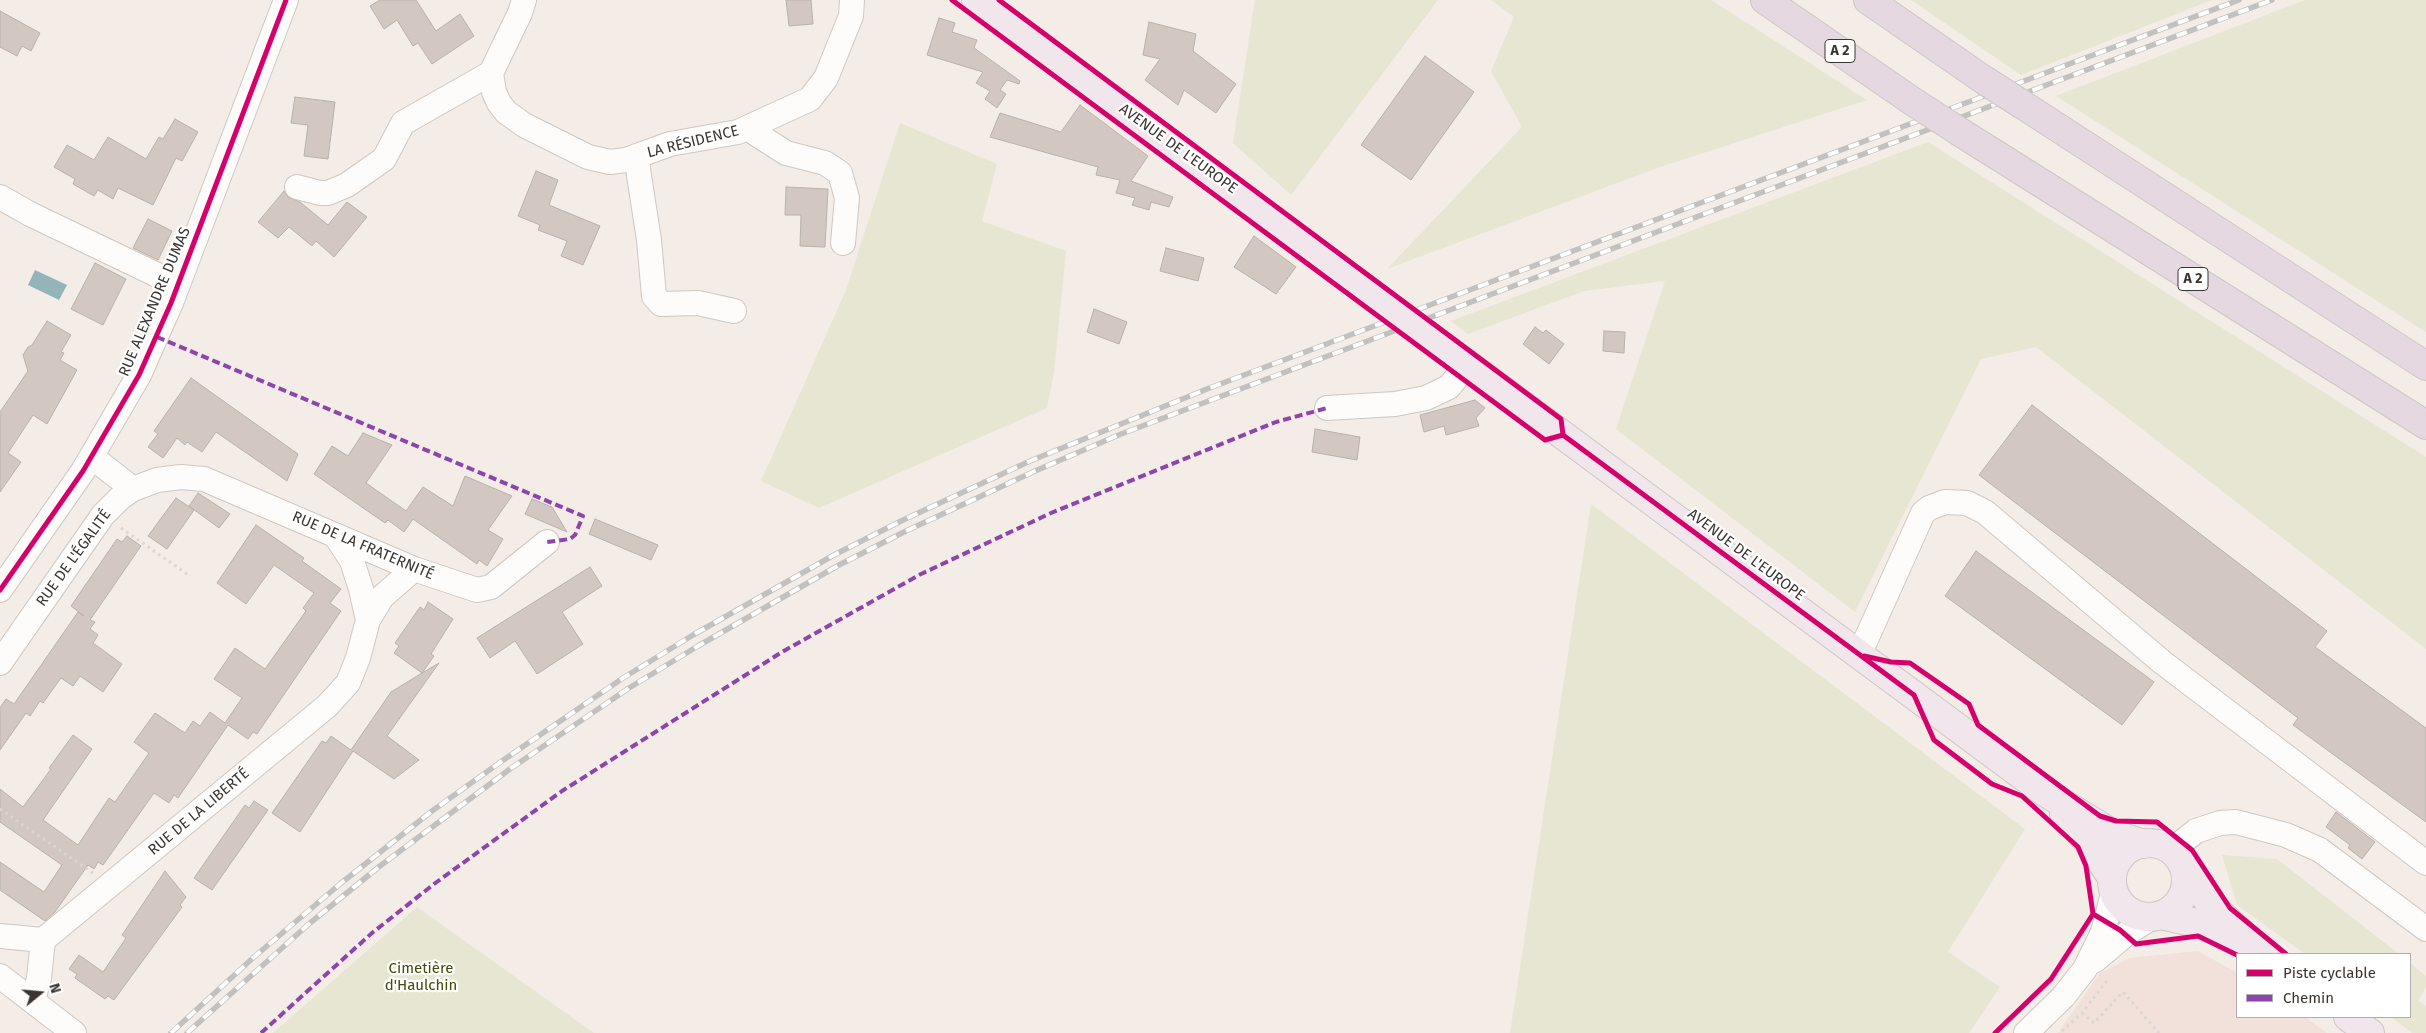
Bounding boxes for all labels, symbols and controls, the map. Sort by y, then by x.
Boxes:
road number: A 2 [1825,40,1855,62]
street label: AVENUE DE L'EUROPE [1115,100,1241,198]
street label: LA RÉSIDENCE [645,122,741,162]
street label: RUE ALEXANDRE DUMAS [115,225,195,379]
road number: A 2 [2178,268,2208,290]
street label: AVENUE DE L'EUROPE [1684,505,1808,605]
street label: RUE DE L'ÉGALITÉ [33,506,115,610]
street label: RUE DE LA FRATERNITÉ [289,508,437,584]
street label: RUE DE LA LIBERTÉ [145,765,253,859]
legend [2236,953,2411,1018]
park label: Cimetière d'Haulchin [385,960,457,995]
text: Piste cyclable [2283,964,2376,982]
north arrow [15,968,65,1018]
text: N [45,982,64,995]
text: Chemin [2283,989,2334,1007]

